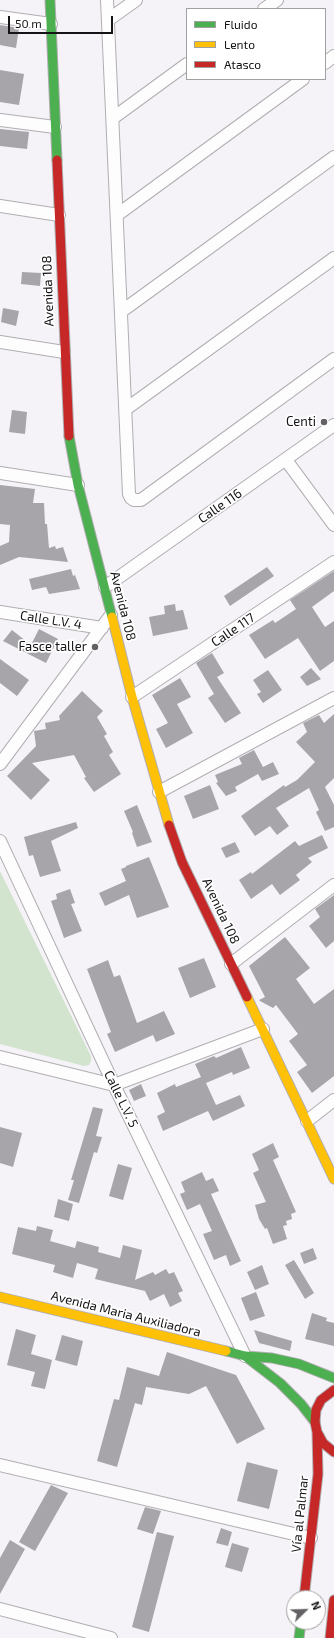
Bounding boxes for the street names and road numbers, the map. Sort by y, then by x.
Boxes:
street label: Avenida 108 [39,255,57,327]
street label: Calle 116 [195,485,245,527]
street label: Avenida 108 [107,570,139,642]
street label: Calle L.V. 4 [19,607,83,633]
street label: Calle 117 [208,610,258,650]
street label: Avenida 108 [199,876,243,946]
street label: Calle L.V. 5 [101,1068,141,1130]
street label: Avenida Maria Auxiliadora [49,1288,203,1340]
street label: Vía al Palmar [288,1475,312,1553]

